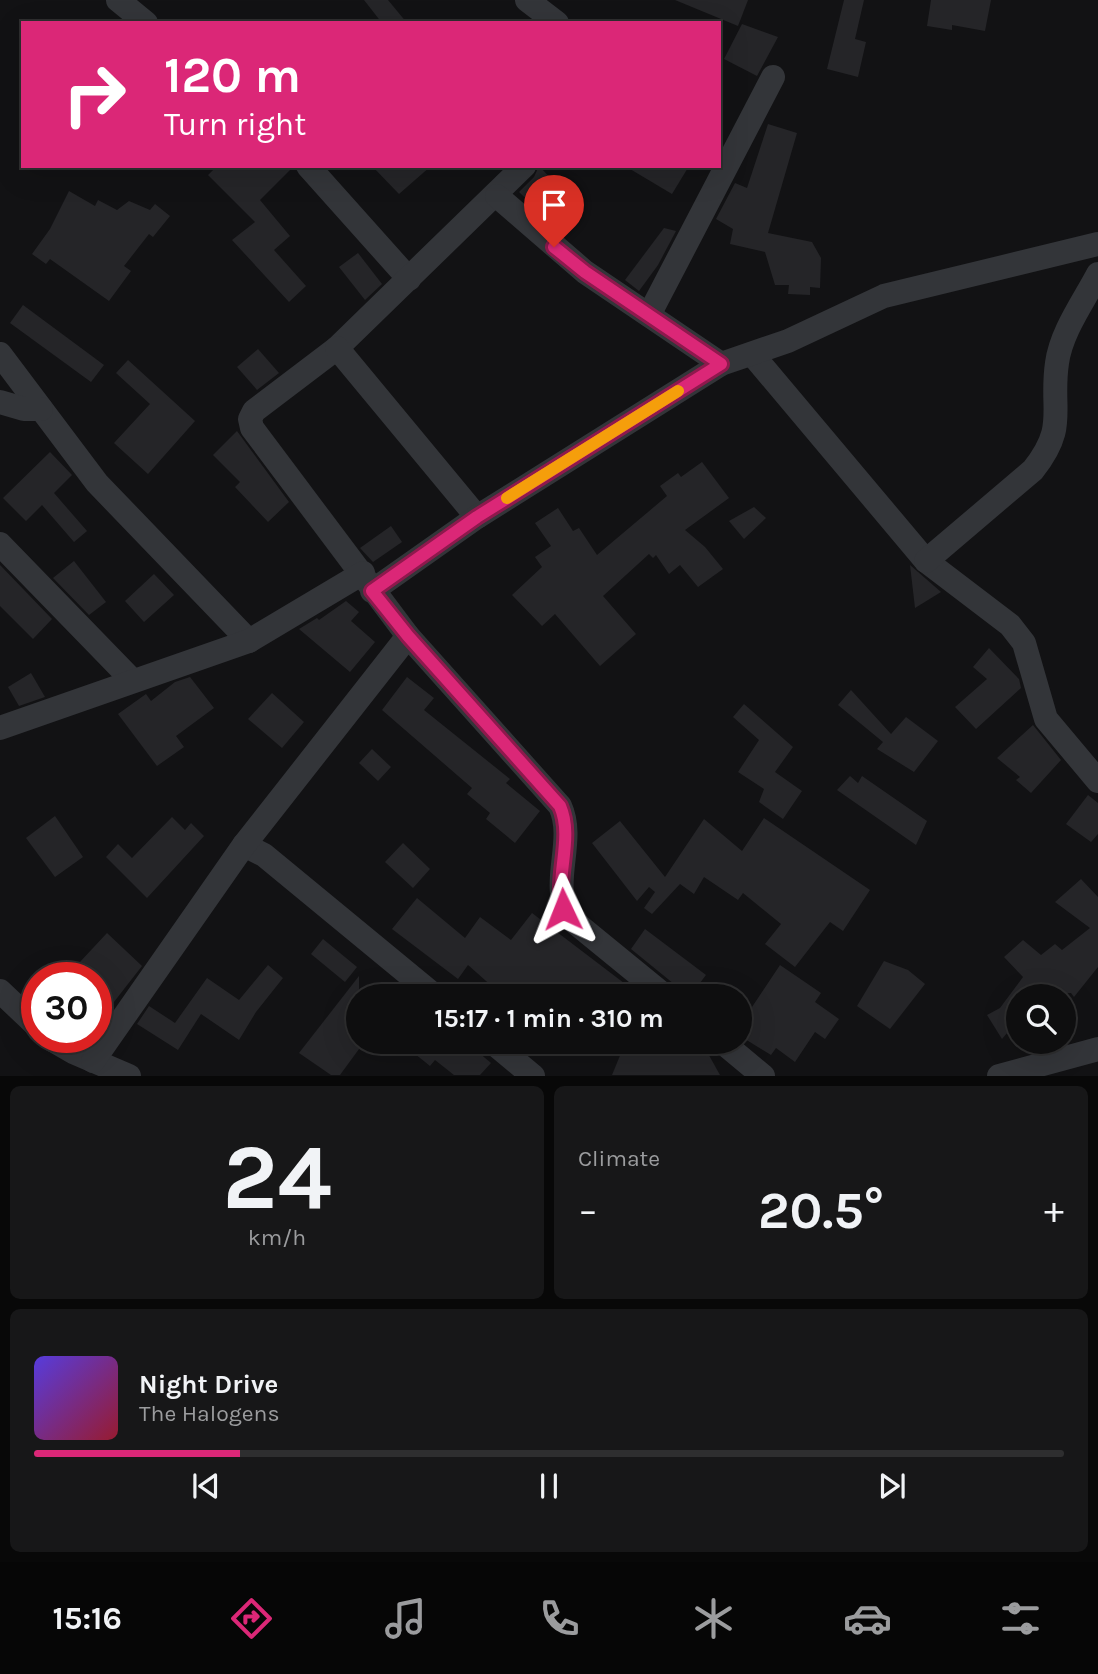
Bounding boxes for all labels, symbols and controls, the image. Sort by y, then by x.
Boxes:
text: 120 m [164,47,301,104]
icon: right [49,49,140,140]
text: Turn right [164,106,306,143]
pin [524,175,584,247]
icon: arrive [535,186,573,224]
position arrow [526,872,600,946]
speed limit sign: 30 [21,962,112,1053]
map controls [1006,984,1076,1054]
button: search [1006,984,1076,1054]
text: 15:17 · 1 min · 310 m [434,1003,664,1034]
text: 24 [222,1125,332,1231]
text: Climate [578,1145,660,1172]
text: 20.5° [758,1180,884,1241]
text: − [578,1188,598,1233]
text: + [1044,1188,1064,1233]
text: km/h [248,1224,306,1251]
text: Night Drive [139,1369,278,1400]
text: The Halogens [139,1400,279,1427]
icon: previous [187,1467,225,1505]
icon: pause [530,1467,568,1505]
icon: next [873,1467,911,1505]
icon: directions [227,1594,276,1643]
icon: music [381,1594,430,1643]
icon: phone [535,1594,584,1643]
icon: climate [689,1594,738,1643]
icon: car [843,1594,892,1643]
icon: filters [996,1594,1045,1643]
text: 15:16 [52,1600,122,1637]

